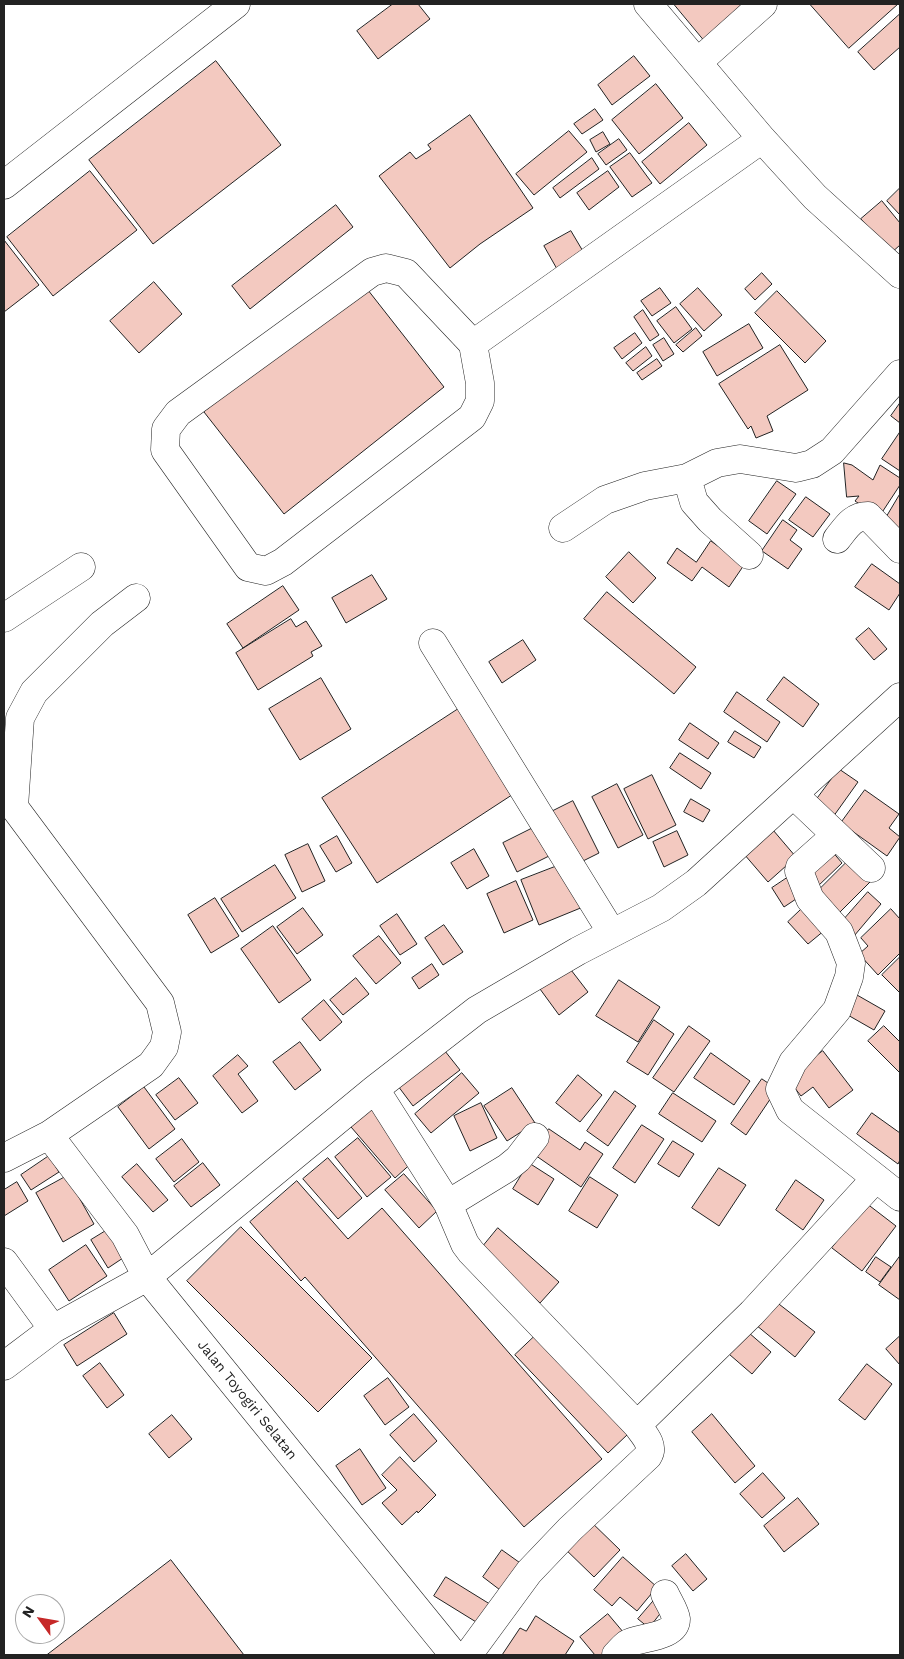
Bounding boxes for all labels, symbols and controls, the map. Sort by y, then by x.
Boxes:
street label: Jalan Toyogiri Selatan [194,1337,300,1463]
north arrow [15,1594,65,1644]
text: N [19,1603,38,1620]

